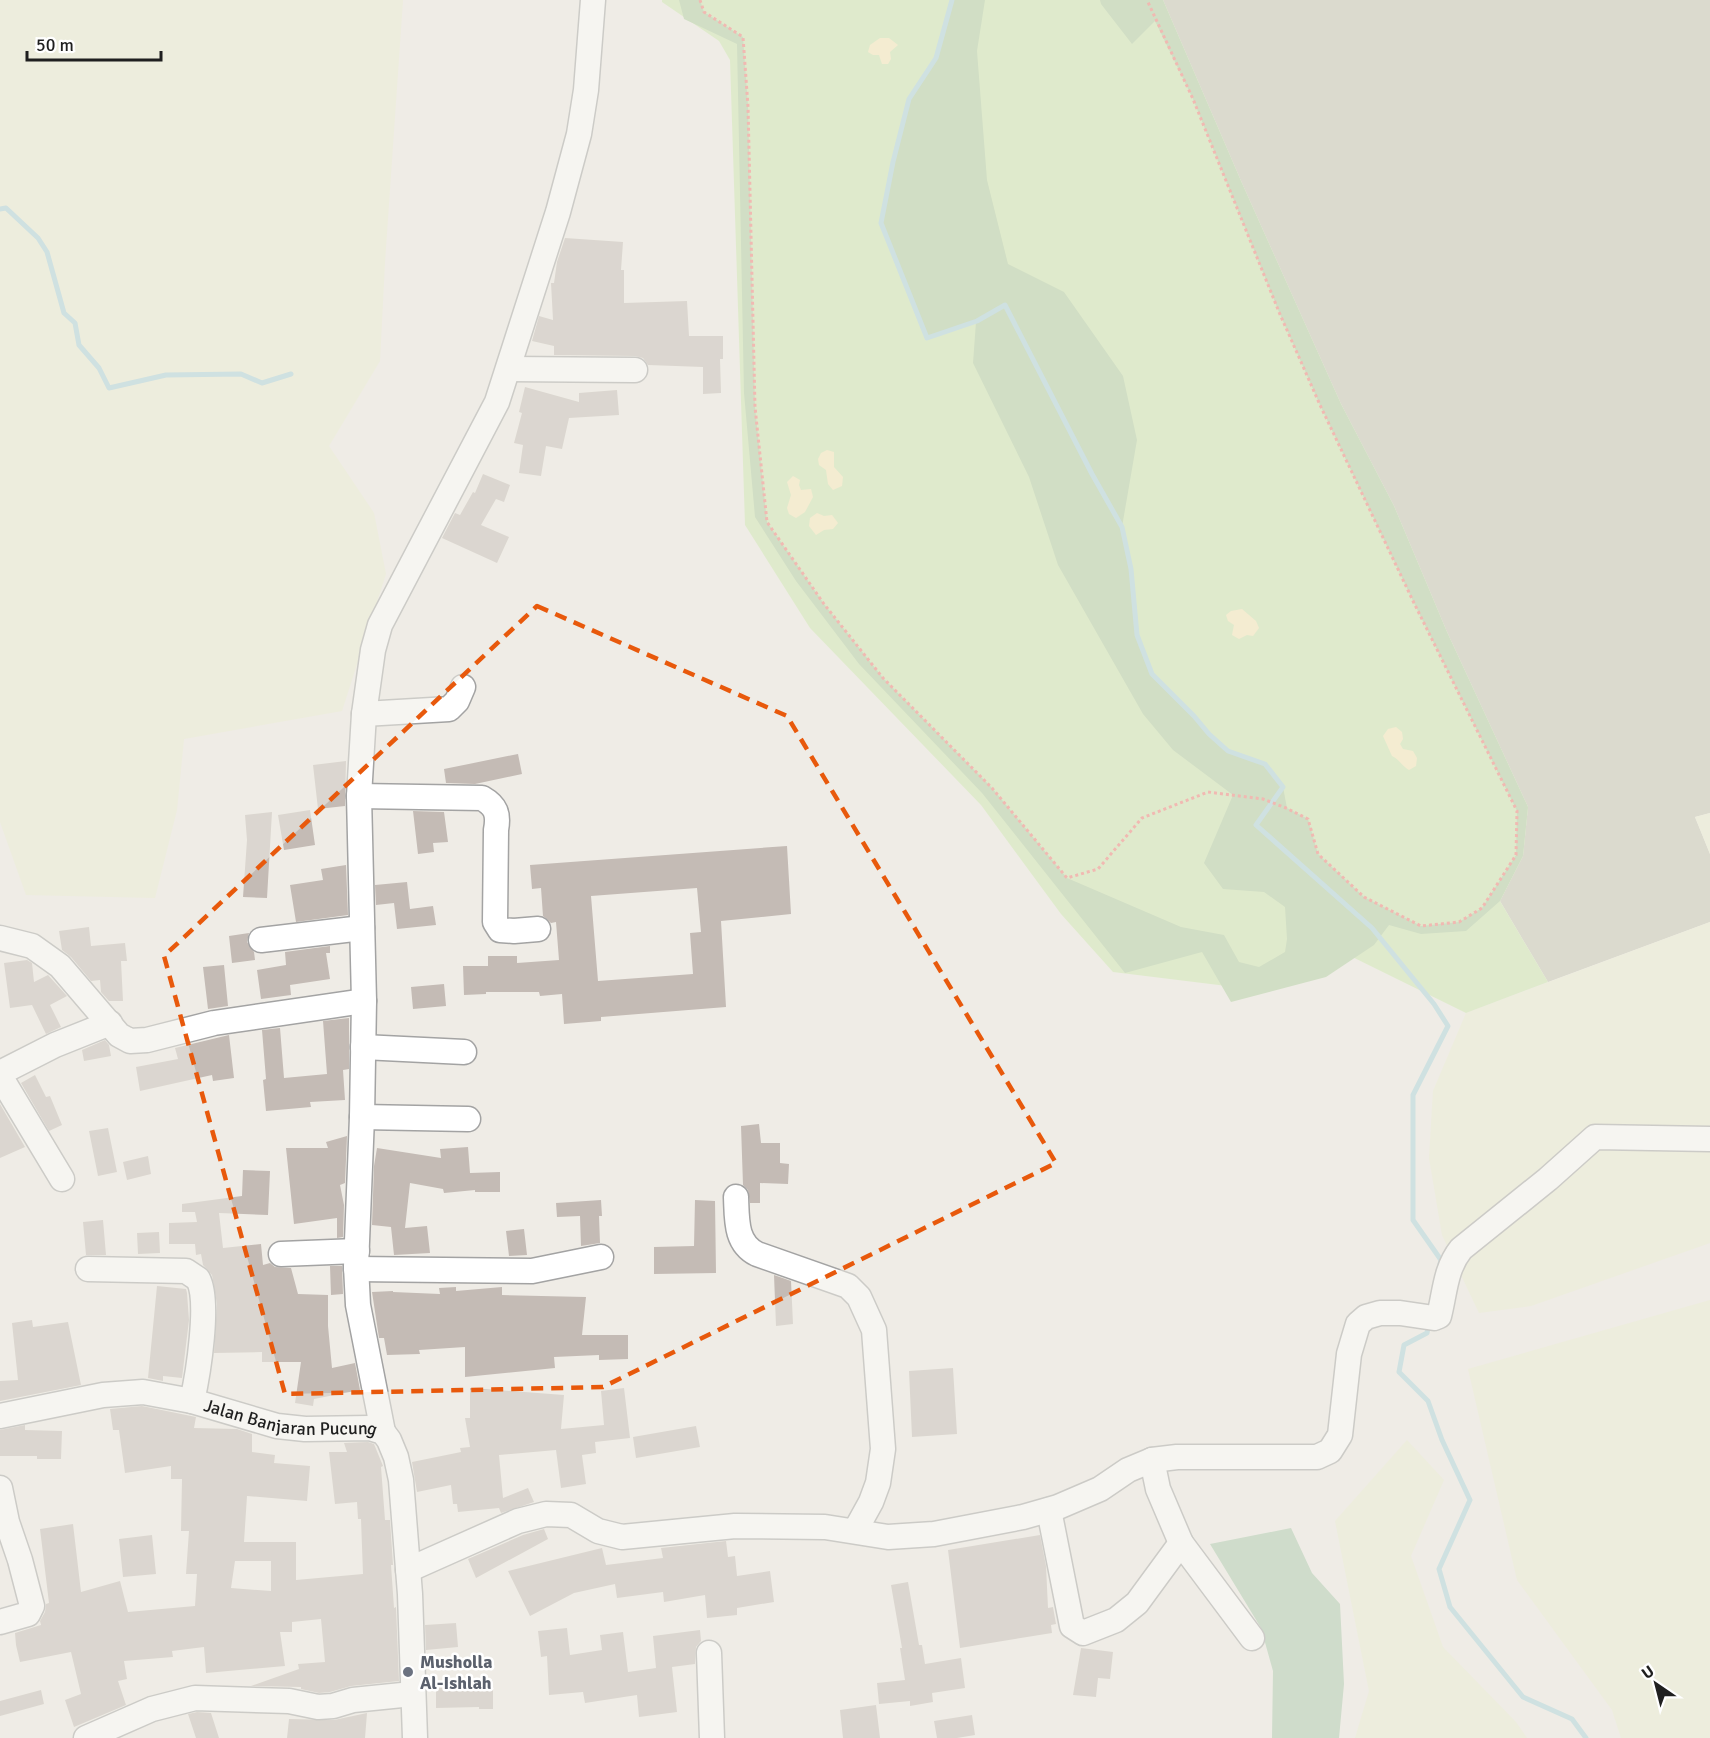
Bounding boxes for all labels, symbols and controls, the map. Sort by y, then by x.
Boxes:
scale bar [27,24,160,62]
text: 50 m [36,34,74,56]
street label: Jalan Banjaran Pucung [201,1394,380,1441]
place label: Musholla Al-Ishlah [420,1651,492,1694]
north arrow [1626,1654,1686,1714]
text: U [1638,1661,1658,1684]
marker: Musholla Al-Ishlah [401,1665,415,1679]

